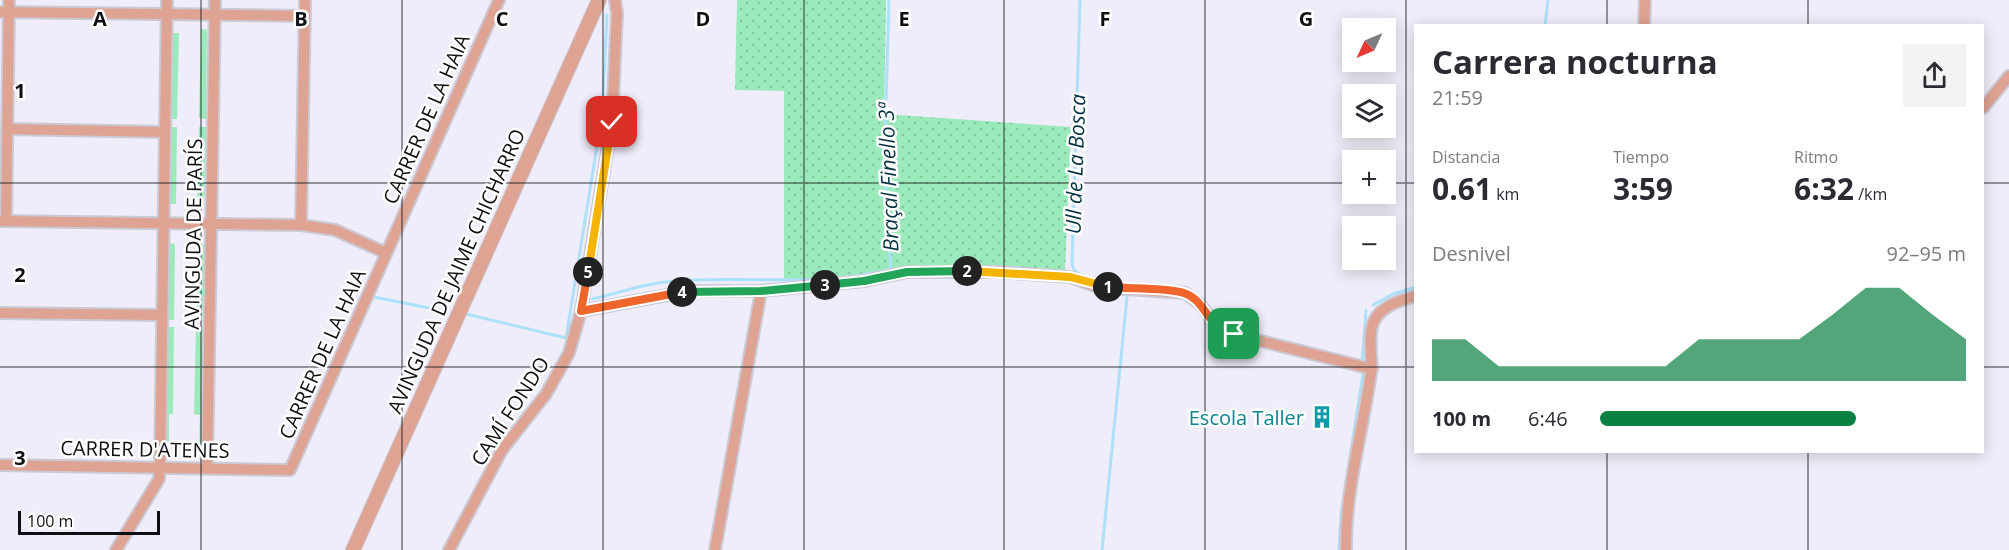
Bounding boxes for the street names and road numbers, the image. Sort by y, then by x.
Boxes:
street label: CARRER DE LA HAIA [376,29,476,208]
street label: AVINGUDA DE JAIME CHICHARRO [381,125,531,417]
street label: AVINGUDA DE PARÍS [178,138,208,330]
street label: CARRER DE LA HAIA [272,264,372,443]
street label: CAMÍ FONDO [465,351,555,471]
street label: CARRER D'ATENES [60,434,230,464]

